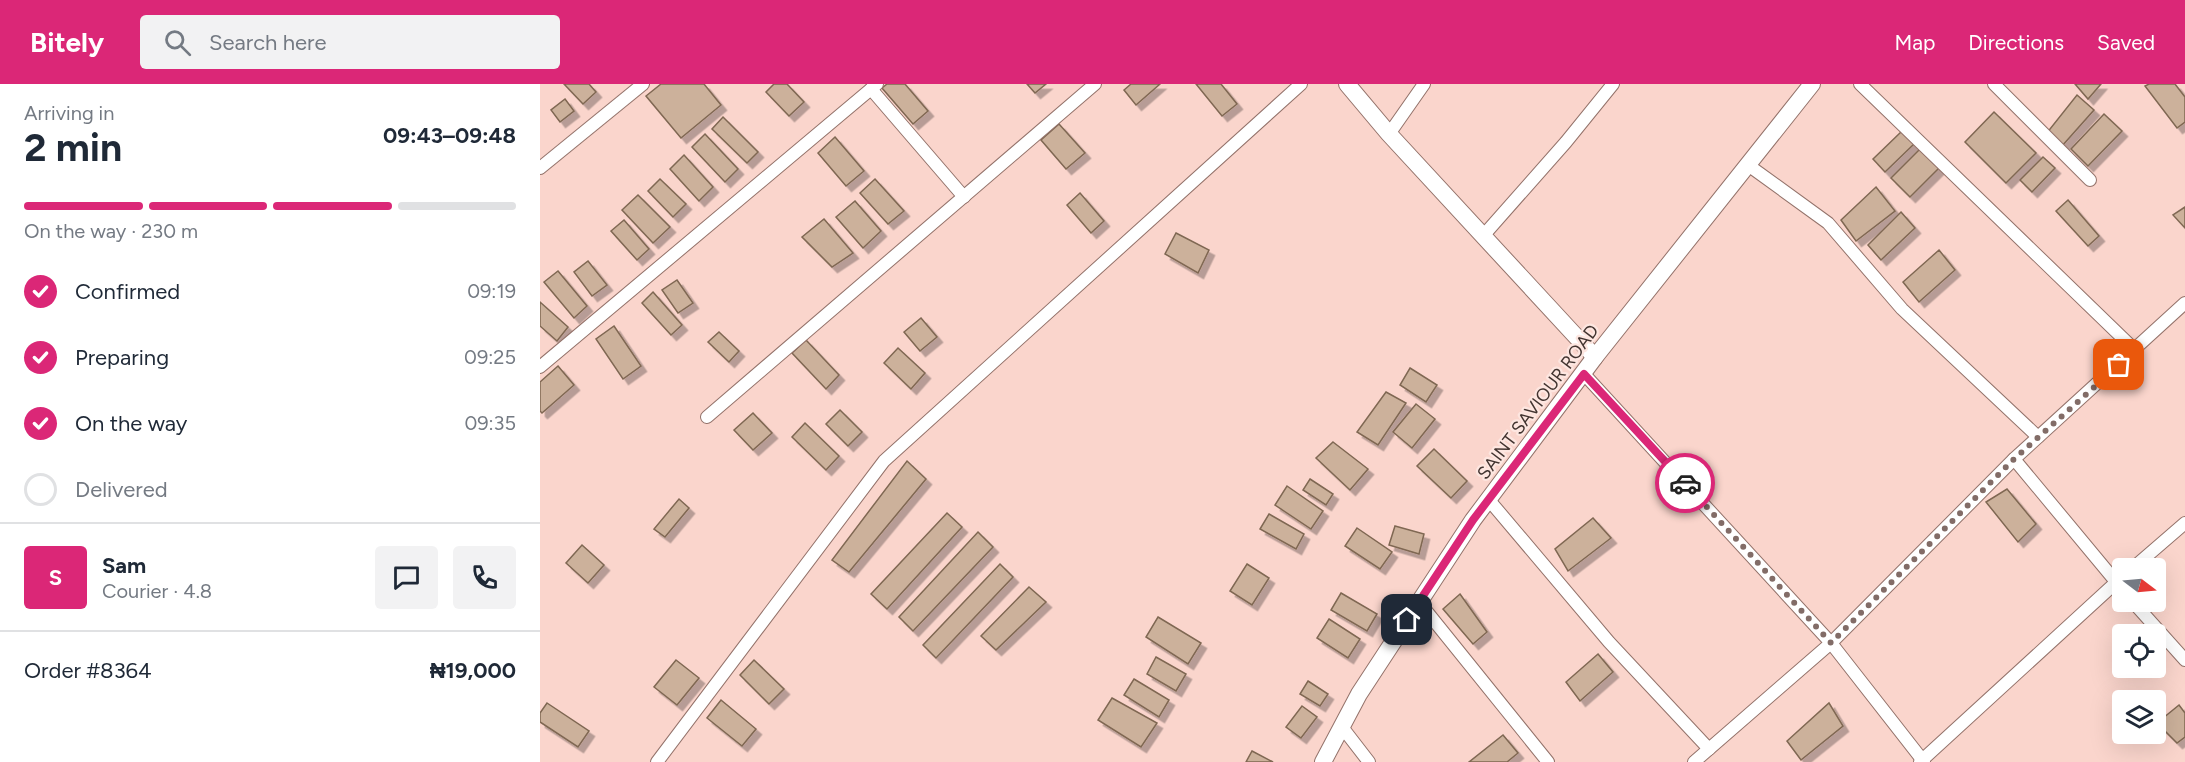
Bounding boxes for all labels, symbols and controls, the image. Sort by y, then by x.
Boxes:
search box [140,15,560,69]
text: Bitely [30,25,104,59]
icon: search [161,26,194,59]
text: Search here [209,29,327,56]
text: Map [1894,30,1935,55]
text: Directions [1968,30,2064,55]
text: Saved [2097,30,2155,55]
text: Arriving in [24,101,114,125]
text: 09:43–09:48 [383,122,516,149]
text: 2 min [24,124,122,171]
text: On the way · 230 m [24,219,198,243]
icon: check [24,275,57,308]
text: Confirmed [75,278,180,305]
text: 09:19 [467,279,516,303]
street label: SAINT SAVIOUR ROAD [1473,320,1603,484]
pin [2093,339,2144,390]
icon: check [24,341,57,374]
text: Preparing [75,344,169,371]
text: 09:25 [464,345,516,369]
icon: bag [2102,348,2135,381]
icon: check [24,407,57,440]
text: On the way [75,410,187,437]
text: 09:35 [464,411,516,435]
courier [1655,453,1715,513]
icon: car [1669,467,1702,500]
text: Delivered [75,476,168,503]
button: chat [375,546,438,609]
button: phone [453,546,516,609]
text: Sam [102,552,146,579]
north arrow [2112,558,2166,612]
map controls [2112,558,2166,744]
text: S [49,564,62,591]
text: Courier · 4.8 [102,579,212,603]
pin [1381,594,1432,645]
icon: home [1390,603,1423,636]
button: locate [2112,624,2166,678]
text: Order #8364 [24,657,152,684]
text: ₦19,000 [430,657,516,684]
button: layers [2112,690,2166,744]

